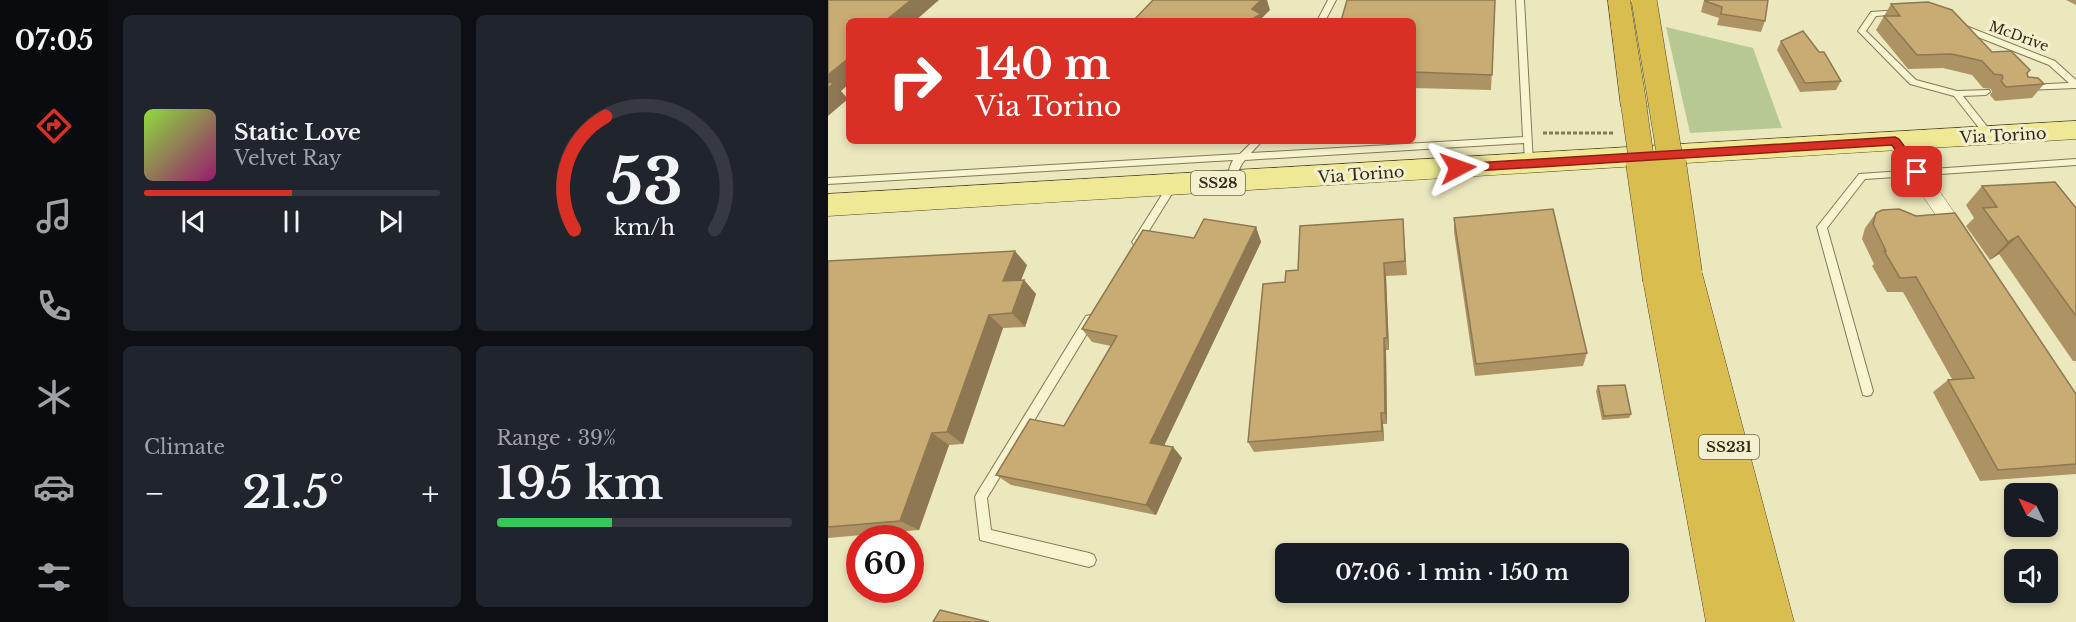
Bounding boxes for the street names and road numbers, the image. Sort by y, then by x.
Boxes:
street label: McDrive [1987,17,2051,55]
street label: Via Torino [1958,123,2047,147]
street label: Via Torino [1316,161,1405,187]
road number: SS28 [1191,171,1245,195]
road number: SS231 [1699,435,1759,459]

